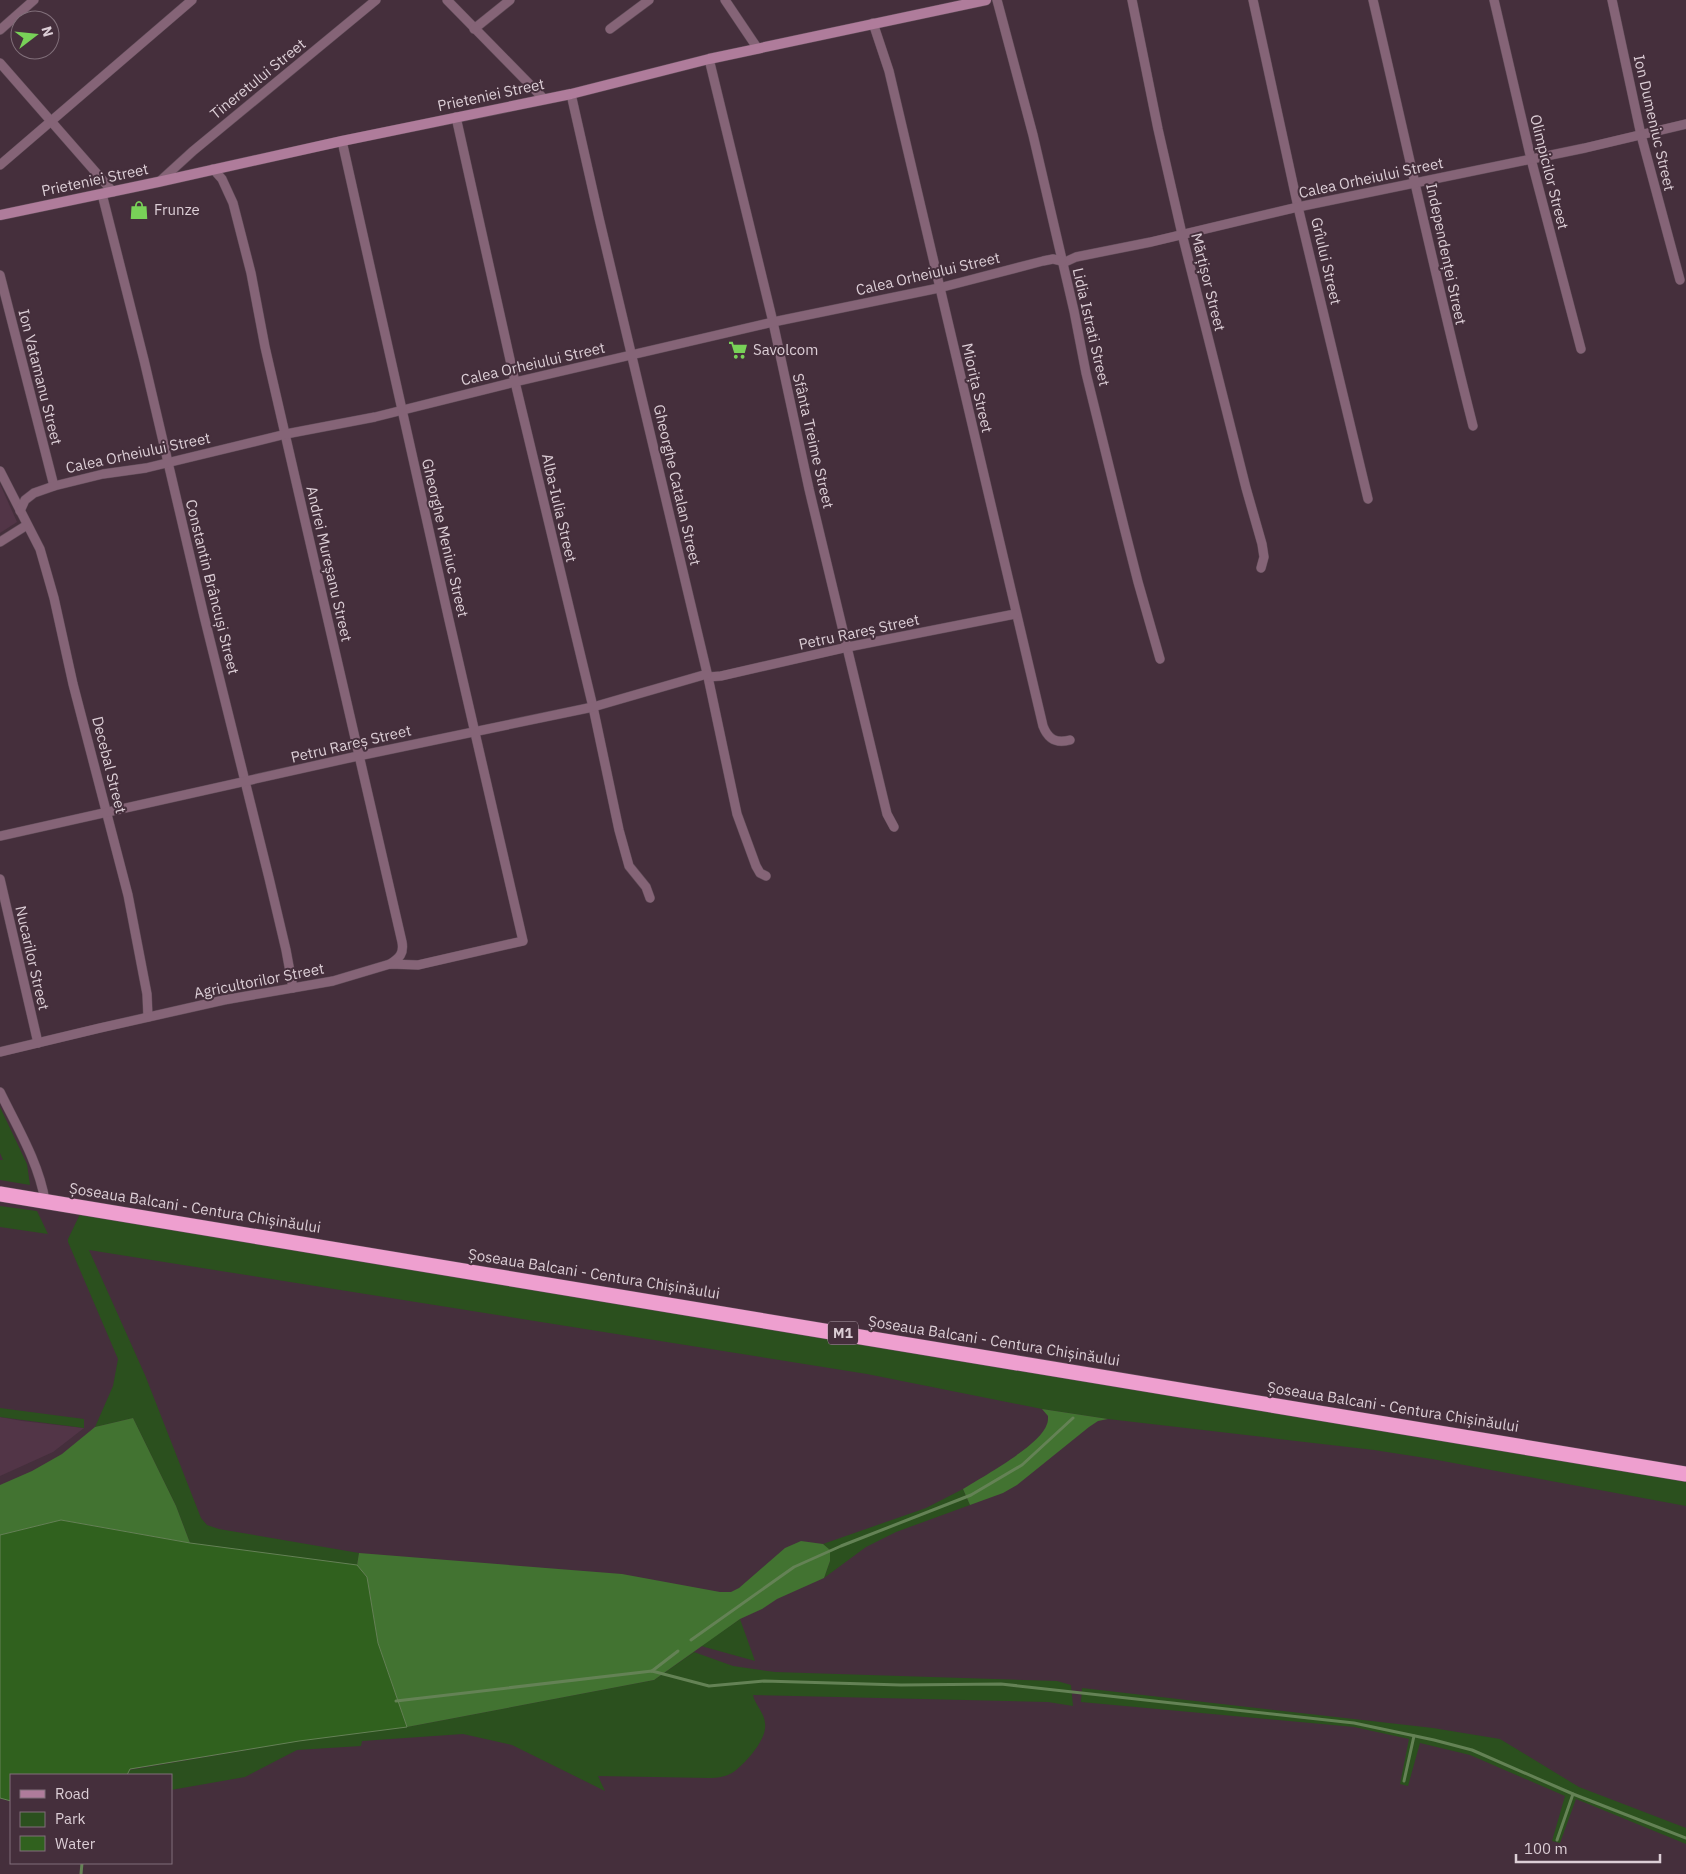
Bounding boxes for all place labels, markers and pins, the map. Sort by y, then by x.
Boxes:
shop icon: Frunze [128,199,150,221]
place label: Frunze [154,200,200,219]
supermarket icon: Savolcom [727,339,749,361]
place label: Savolcom [753,340,818,359]

